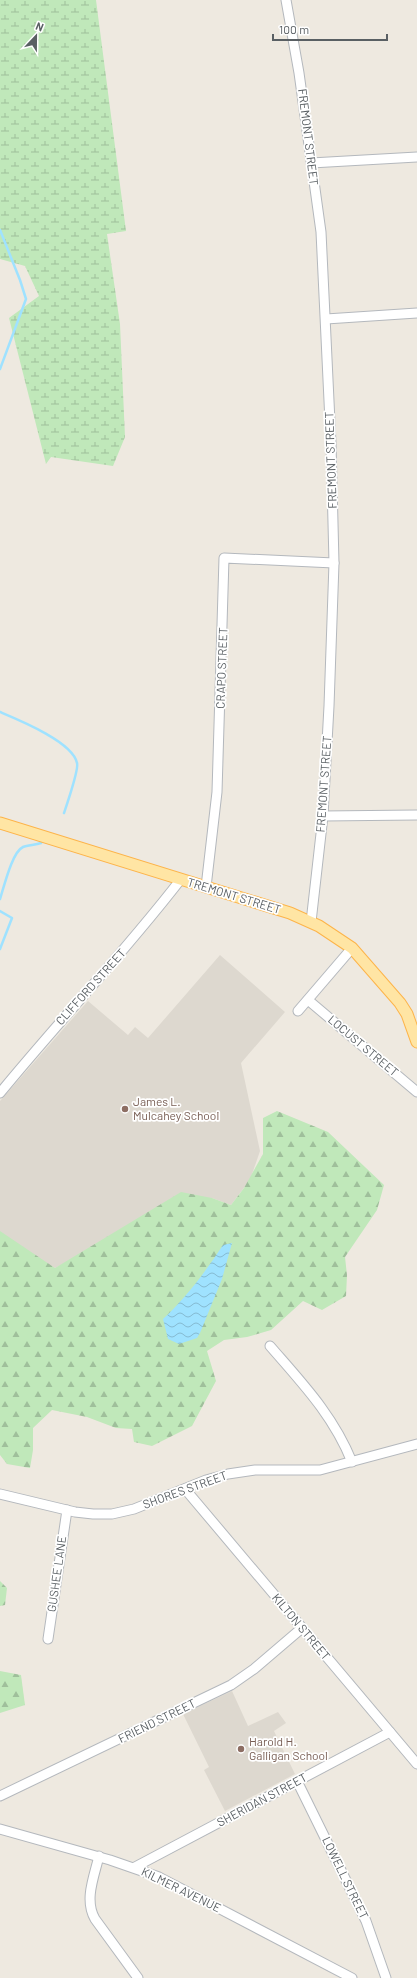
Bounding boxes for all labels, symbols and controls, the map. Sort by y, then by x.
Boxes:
north arrow [16,16,56,56]
scale bar [273,16,387,42]
text: N [34,19,46,34]
text: 100 m [279,22,309,36]
street label: FREMONT STREET [296,88,322,186]
street label: FREMONT STREET [321,411,339,509]
street label: CRAPO STREET [213,627,229,709]
street label: FREMONT STREET [313,735,333,833]
street label: TREMONT STREET [186,874,283,916]
street label: CLIFFORD STREET [52,945,128,1027]
street label: LOCUST STREET [326,1012,402,1079]
place label: James L. Mulcahey School [133,1094,219,1122]
marker: James L. Mulcahey School [120,1104,130,1114]
street label: SHORES STREET [141,1467,229,1511]
street label: GUSHEE LANE [44,1535,68,1613]
street label: KILTON STREET [270,1590,334,1663]
street label: FRIEND STREET [115,1695,198,1745]
place label: Harold H. Galligan School [249,1734,328,1762]
marker: Harold H. Galligan School [236,1744,246,1754]
street label: SHERIDAN STREET [214,1769,309,1829]
street label: LOWELL STREET [320,1834,372,1921]
street label: KILMER AVENUE [139,1864,224,1914]

